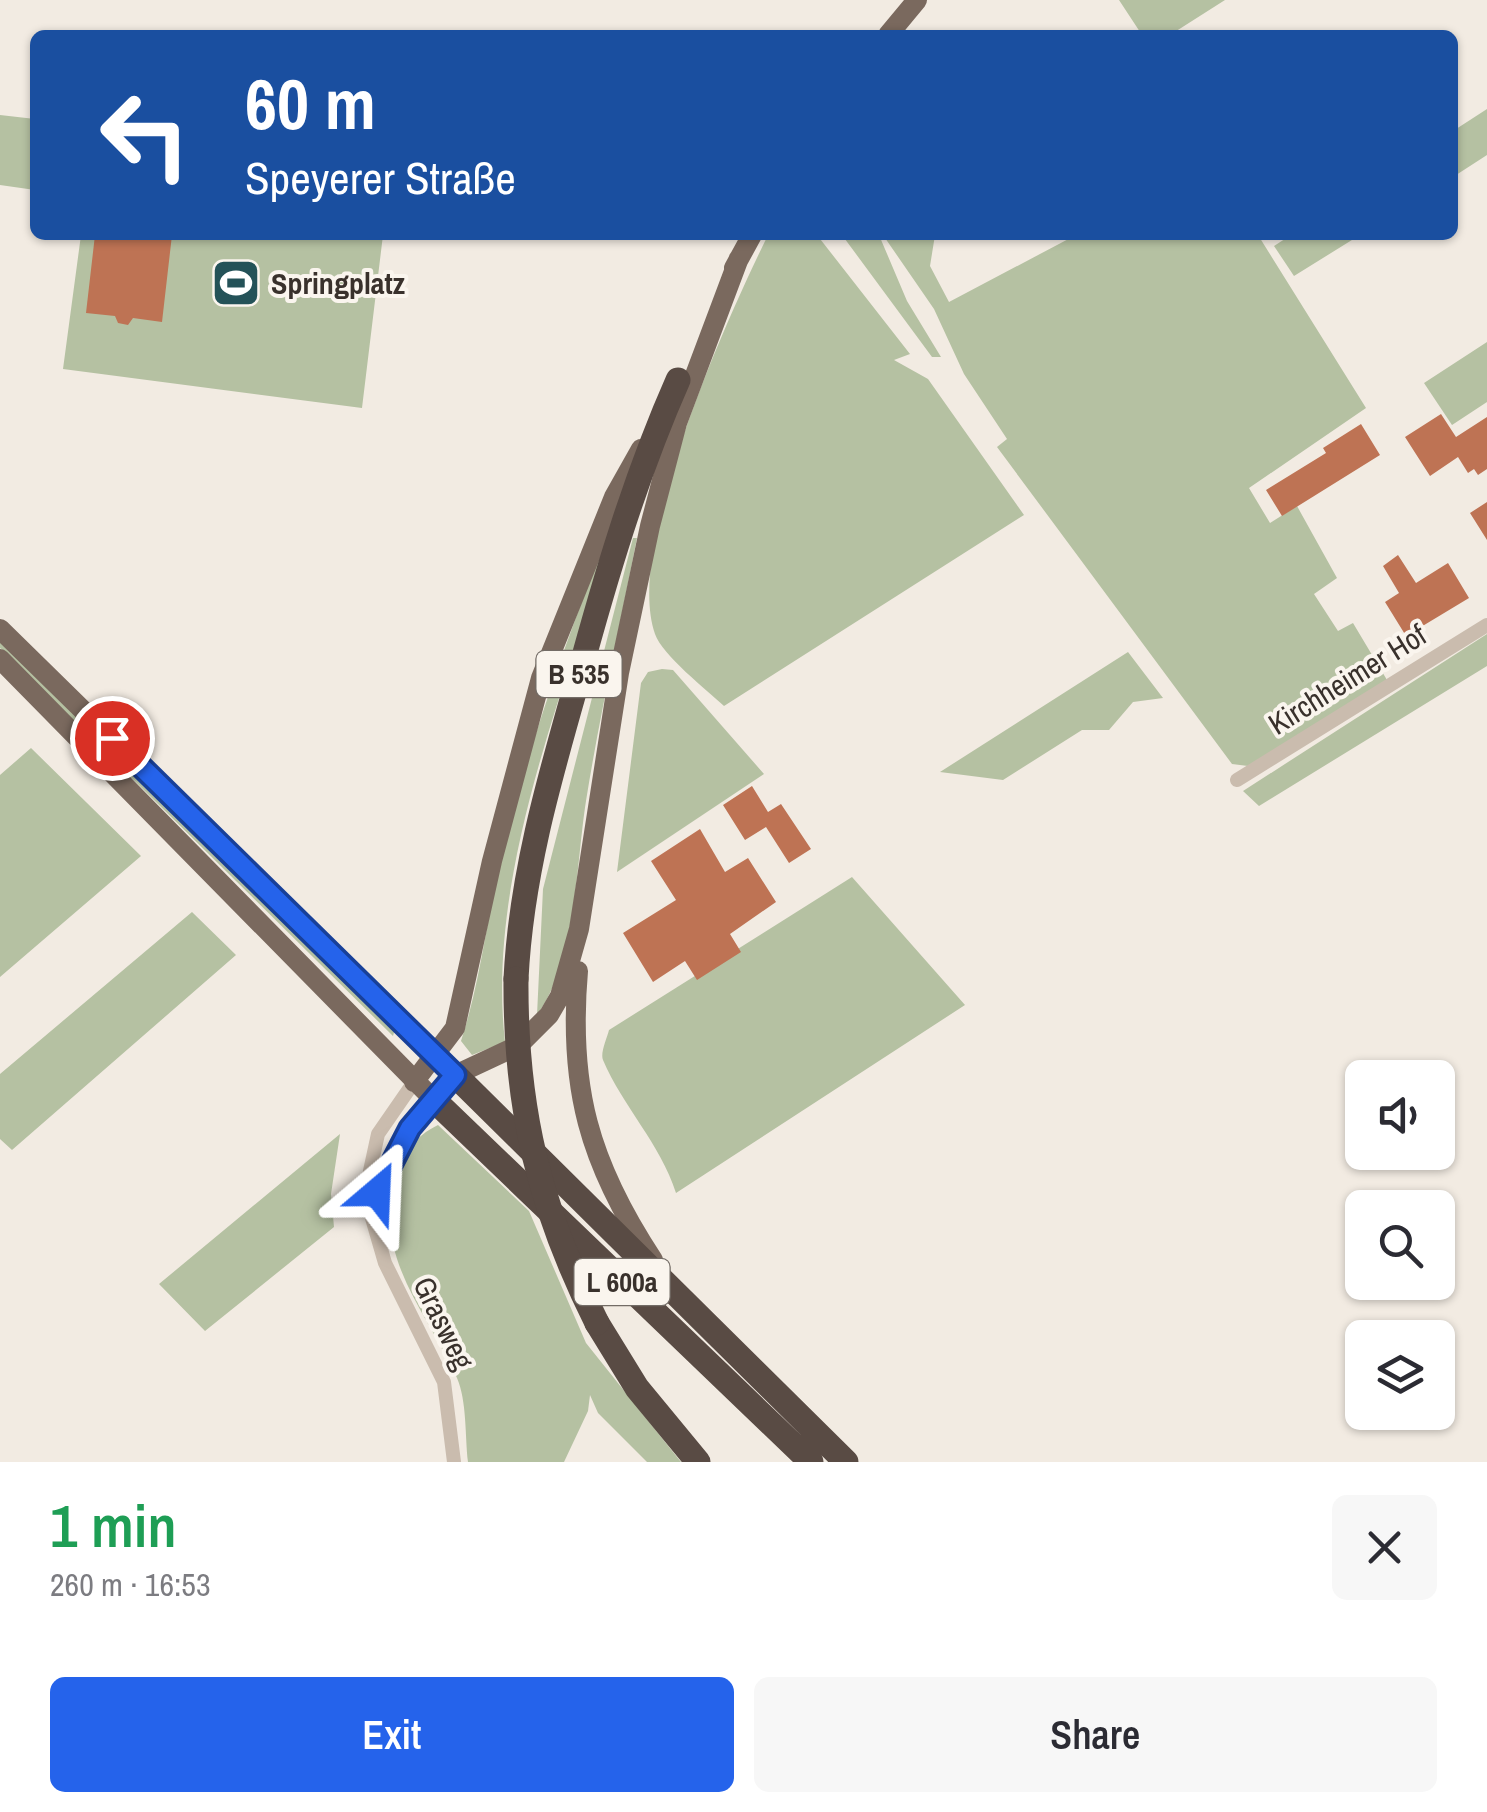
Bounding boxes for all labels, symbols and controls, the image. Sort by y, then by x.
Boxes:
text: 60 m [245,57,376,151]
icon: left [80,70,210,200]
text: Speyerer Straße [245,147,516,208]
sports icon: Springplatz [210,257,262,309]
place label: Springplatz [271,263,405,303]
street label: Kirchheimer Hof [1260,615,1434,743]
road number: B 535 [536,651,622,697]
pin [70,696,155,781]
icon: arrive [85,711,140,766]
map controls [1345,1060,1455,1430]
button: sound [1345,1060,1455,1170]
position arrow [325,1140,429,1244]
button: search [1345,1190,1455,1300]
road number: L 600a [574,1259,670,1305]
street label: Grasweg [404,1270,484,1376]
button: layers [1345,1320,1455,1430]
text: 1 min [50,1485,177,1566]
button: close [1332,1495,1437,1600]
text: 260 m · 16:53 [50,1563,210,1606]
button: Exit [50,1677,734,1792]
button: Share [754,1677,1437,1792]

